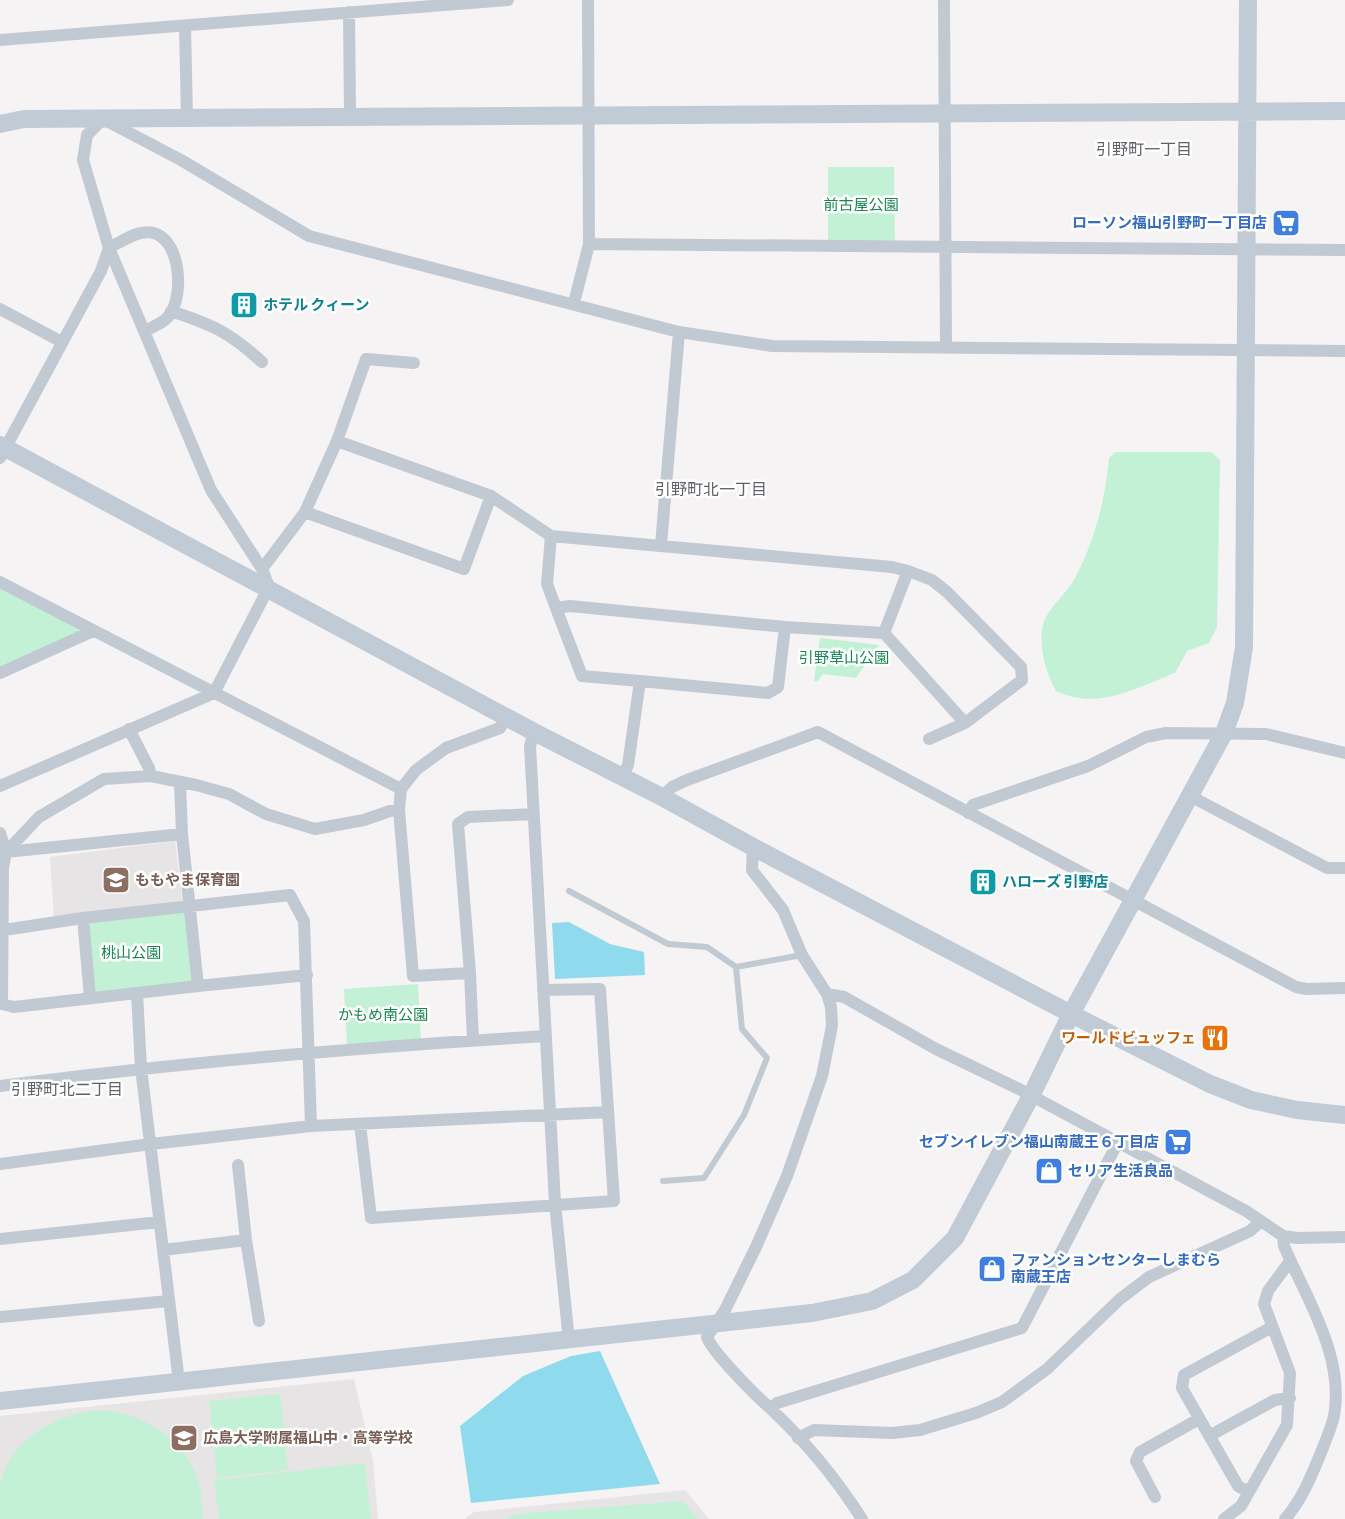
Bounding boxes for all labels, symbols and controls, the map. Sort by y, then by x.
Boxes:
district label: 引野町一丁目 [1096,141,1192,160]
park label: 前古屋公園 [823,196,899,215]
supermarket icon: ローソン福山引野町一丁目店 [1271,208,1301,238]
place label: ローソン福山引野町一丁目店 [1072,214,1267,233]
building icon: ホテル クィーン [229,290,259,320]
place label: ホテル クィーン [263,296,370,315]
district label: 引野町北一丁目 [655,481,767,500]
park label: 引野草山公園 [799,649,889,668]
school or university icon: ももやま保育園 [101,865,131,895]
building icon: ハローズ 引野店 [968,867,998,897]
place label: ももやま保育園 [135,871,240,890]
place label: ハローズ 引野店 [1002,873,1109,892]
park label: 桃山公園 [101,944,161,963]
park label: かもめ南公園 [338,1006,428,1025]
restaurant icon: ワールドビュッフェ [1200,1023,1230,1053]
place label: ワールドビュッフェ [1061,1029,1196,1048]
district label: 引野町北二丁目 [11,1081,123,1100]
supermarket icon: セブンイレブン福山南蔵王６丁目店 [1163,1127,1193,1157]
place label: セブンイレブン福山南蔵王６丁目店 [919,1133,1159,1152]
shop icon: セリア生活良品 [1034,1156,1064,1186]
place label: セリア生活良品 [1068,1162,1173,1181]
place label: ファンションセンターしまむら 南蔵王店 [1011,1251,1221,1287]
shop icon: ファンションセンターしまむら 南蔵王店 [977,1254,1007,1284]
school or university icon: 広島大学附属福山中・高等学校 [169,1423,199,1453]
place label: 広島大学附属福山中・高等学校 [203,1429,413,1448]

